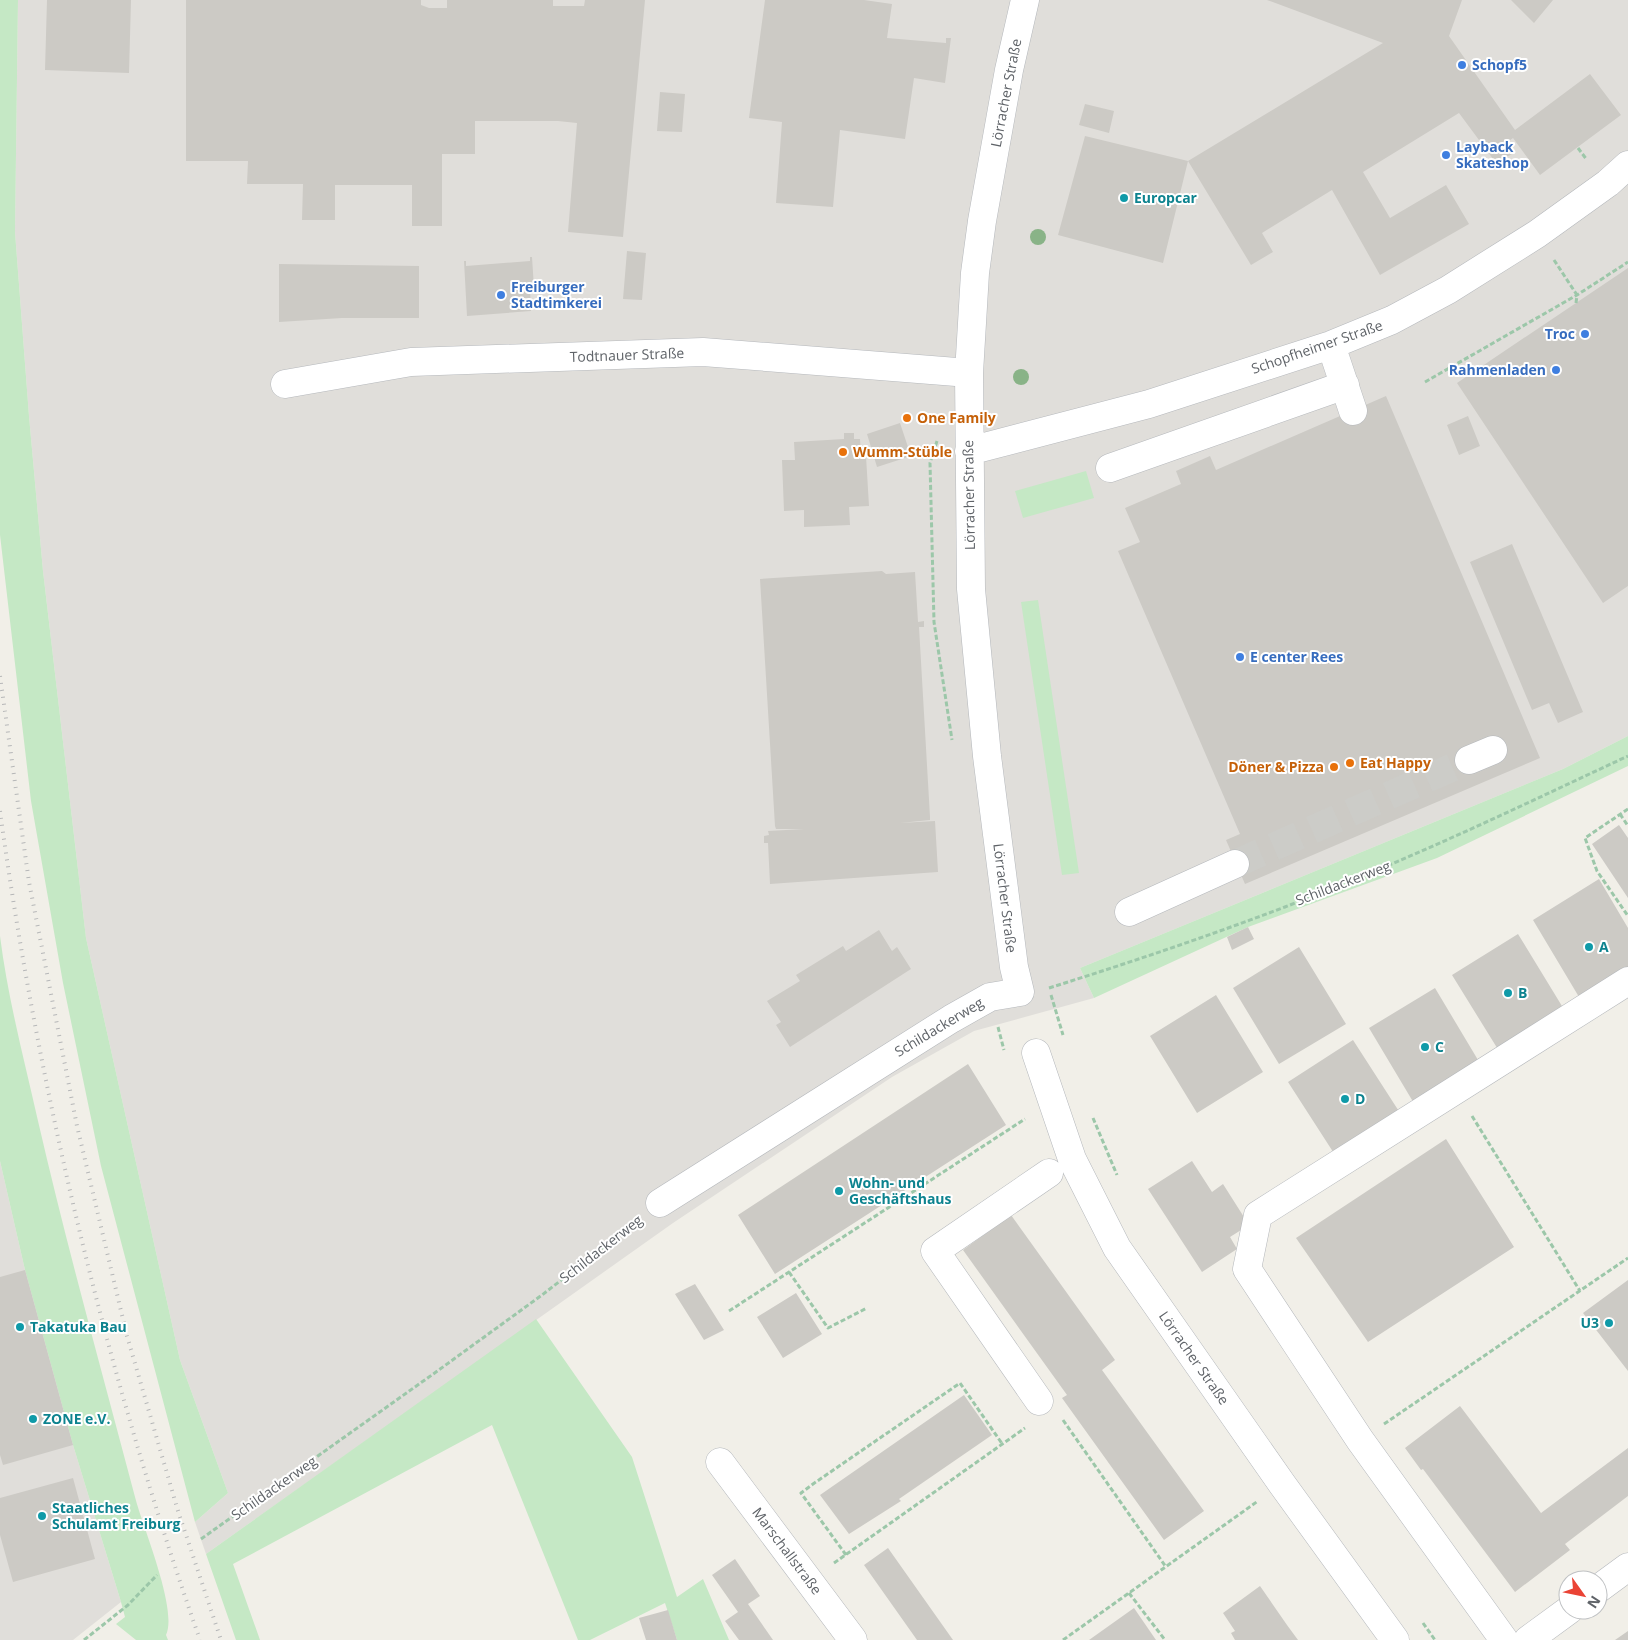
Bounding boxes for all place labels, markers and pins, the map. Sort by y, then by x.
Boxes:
place label: Schopf5 [1472,55,1527,74]
marker: Schopf5 [1456,59,1468,71]
place label: Layback Skateshop [1456,137,1529,172]
marker: Layback Skateshop [1440,149,1452,161]
place label: Europcar [1134,188,1198,207]
marker: Europcar [1118,192,1130,204]
place label: Freiburger Stadtimkerei [511,277,602,312]
marker: Freiburger Stadtimkerei [495,289,507,301]
place label: Troc [1545,324,1575,343]
marker: Troc [1579,328,1591,340]
place label: Rahmenladen [1449,360,1546,379]
marker: Rahmenladen [1550,364,1562,376]
place label: One Family [917,408,996,427]
marker: One Family [901,412,913,424]
place label: Wumm-Stüble [853,442,952,461]
marker: Wumm-Stüble [837,446,849,458]
place label: E center Rees [1250,647,1343,666]
marker: E center Rees [1234,651,1246,663]
place label: Eat Happy [1360,753,1431,772]
place label: Döner & Pizza [1228,757,1324,776]
marker: Eat Happy [1344,757,1356,769]
marker: Döner & Pizza [1328,761,1340,773]
place label: A [1599,937,1609,956]
marker: A [1583,941,1595,953]
place label: B [1518,983,1527,1002]
marker: B [1502,987,1514,999]
place label: C [1435,1037,1444,1056]
marker: C [1419,1041,1431,1053]
place label: D [1355,1089,1365,1108]
marker: D [1339,1093,1351,1105]
place label: Wohn- und Geschäftshaus [849,1173,952,1208]
marker: Wohn- und Geschäftshaus [833,1185,845,1197]
place label: U3 [1580,1313,1599,1332]
place label: Takatuka Bau [30,1317,127,1336]
marker: U3 [1603,1317,1615,1329]
marker: Takatuka Bau [14,1321,26,1333]
place label: ZONE e.V. [43,1409,110,1428]
marker: ZONE e.V. [27,1413,39,1425]
place label: Staatliches Schulamt Freiburg [52,1498,181,1533]
marker: Staatliches Schulamt Freiburg [36,1510,48,1522]

